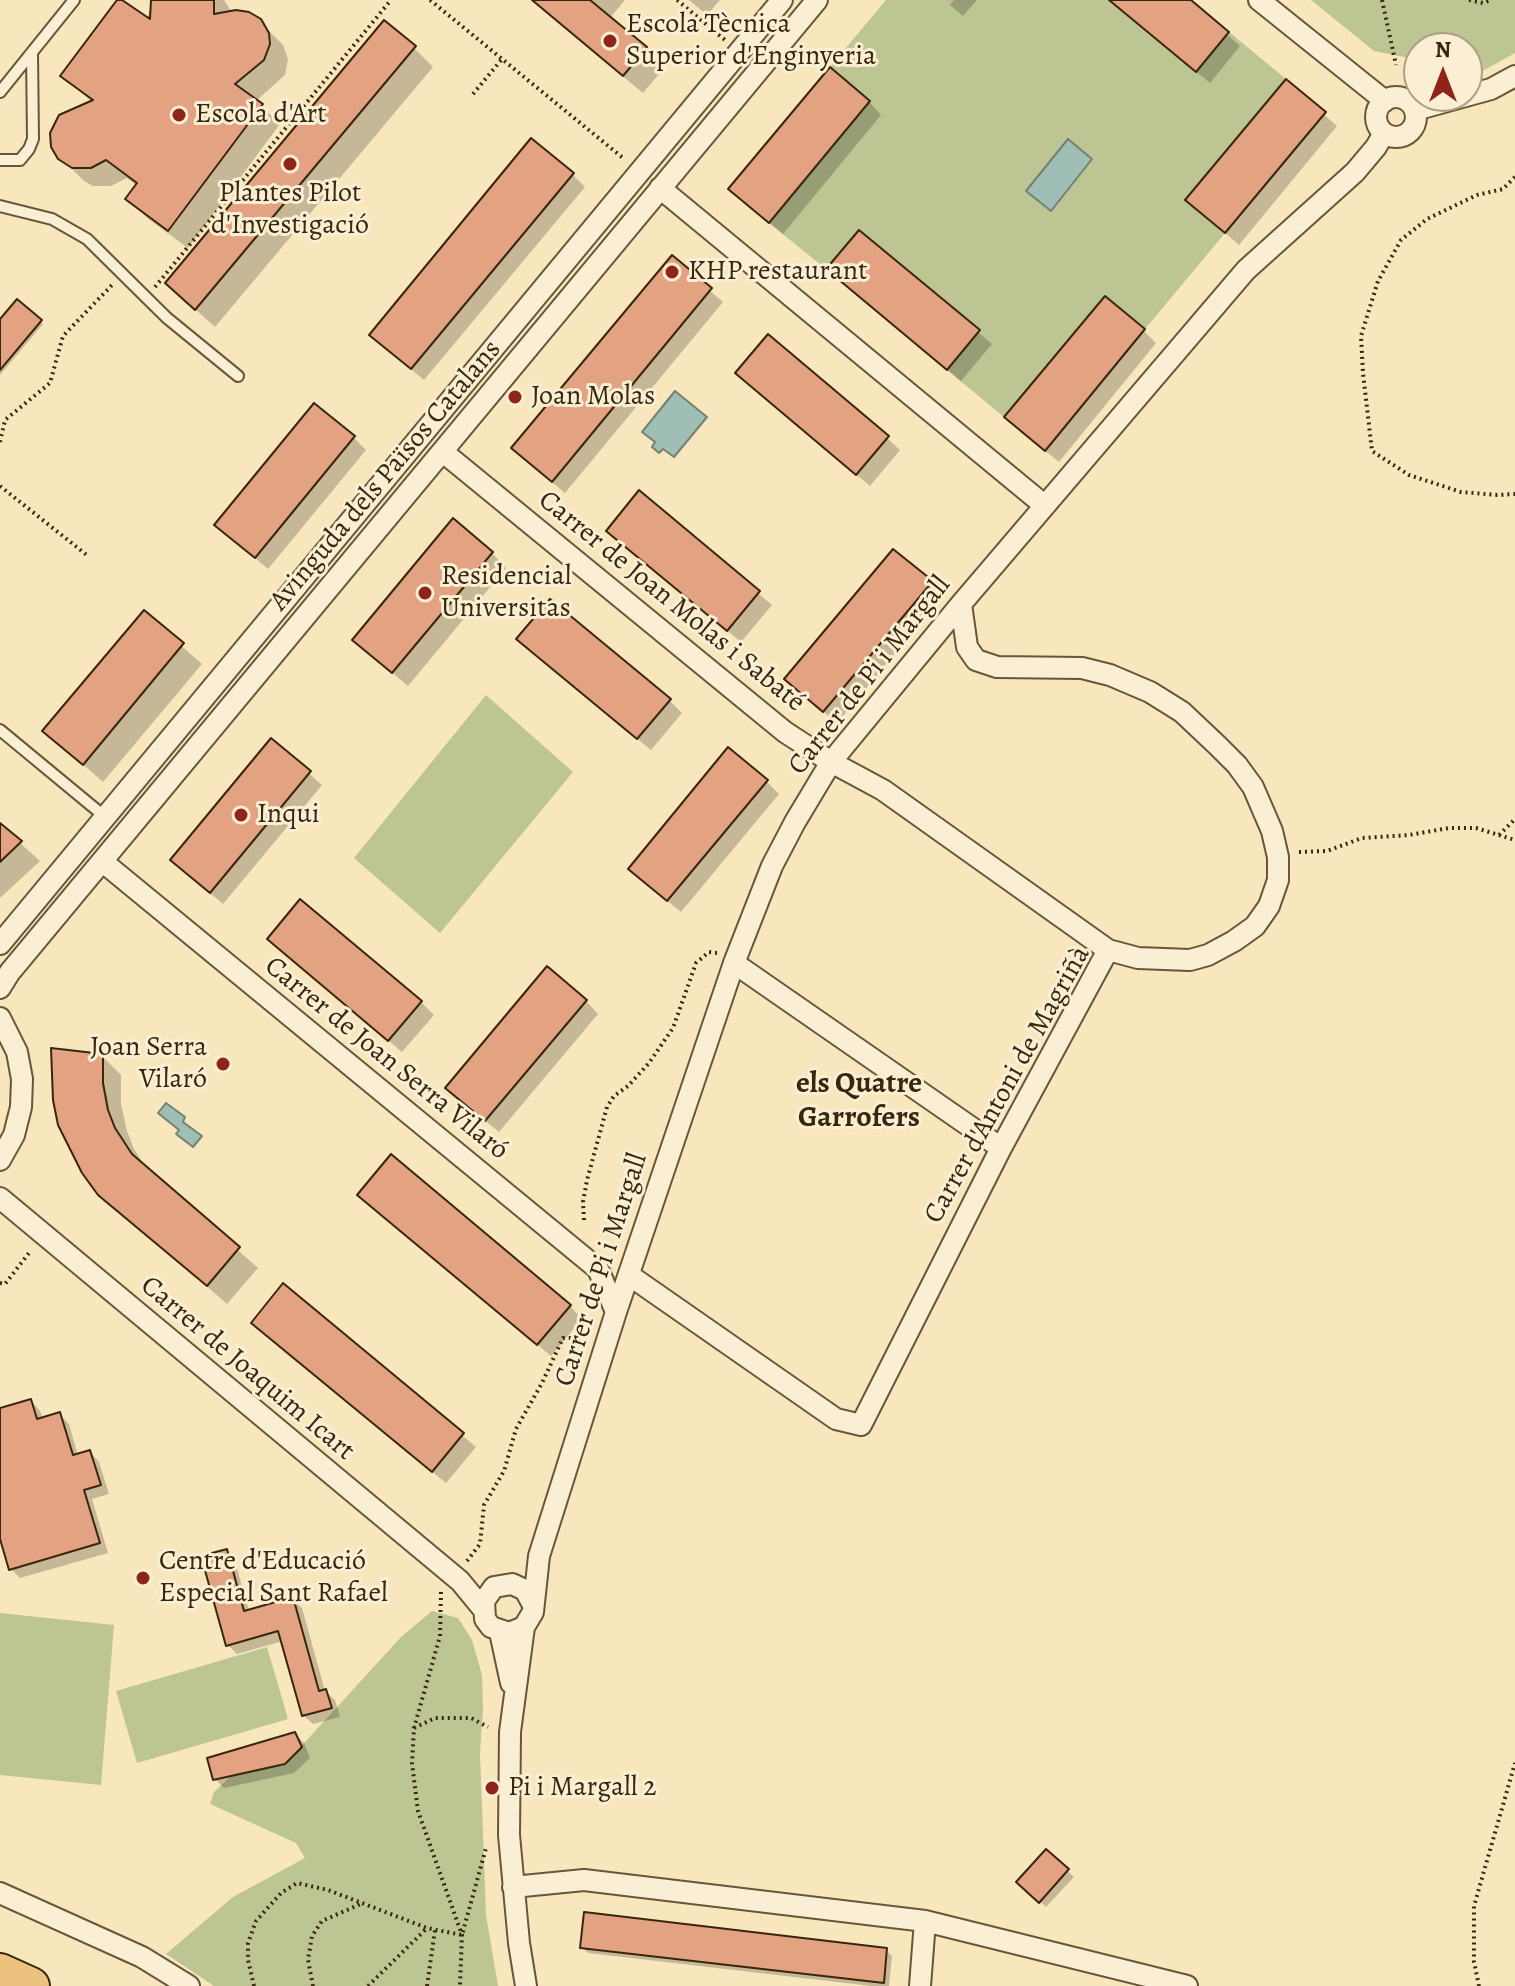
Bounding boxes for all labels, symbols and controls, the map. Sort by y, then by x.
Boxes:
place label: Escola Tècnica Superior d'Enginyeria [626,8,876,74]
marker: Escola Tècnica Superior d'Enginyeria [601,32,619,50]
north arrow [1403,32,1483,112]
text: N [1435,35,1451,65]
place label: Escola d'Art [195,98,327,132]
marker: Escola d'Art [170,106,188,124]
marker: Plantes Pilot d'Investigació [281,155,299,173]
place label: Plantes Pilot d'Investigació [211,177,369,243]
place label: KHP restaurant [688,255,867,289]
marker: KHP restaurant [663,263,681,281]
street label: Avinguda dels Països Catalans [263,334,509,618]
place label: Joan Molas [531,380,655,414]
marker: Joan Molas [506,388,524,406]
street label: Carrer de Joan Molas i Sabaté [531,484,811,720]
place label: Residencial Universitas [441,560,572,626]
street label: Carrer de Pi i Margall [782,570,958,782]
marker: Residencial Universitas [416,584,434,602]
place label: Inqui [257,798,320,832]
marker: Inqui [232,806,250,824]
street label: Carrer d'Antoni de Magriñà [918,940,1098,1230]
street label: Carrer de Joan Serra Vilaró [257,950,515,1168]
place label: Joan Serra Vilaró [90,1031,207,1097]
marker: Joan Serra Vilaró [214,1055,232,1073]
district label: els Quatre Garrofers [796,1067,922,1138]
street label: Carrer de Pi i Margall [548,1149,656,1391]
street label: Carrer de Joaquim Icart [133,1270,361,1468]
place label: Centre d'Educació Especial Sant Rafael [159,1545,388,1611]
marker: Centre d'Educació Especial Sant Rafael [134,1569,152,1587]
place label: Pi i Margall 2 [508,1771,656,1805]
marker: Pi i Margall 2 [483,1779,501,1797]

